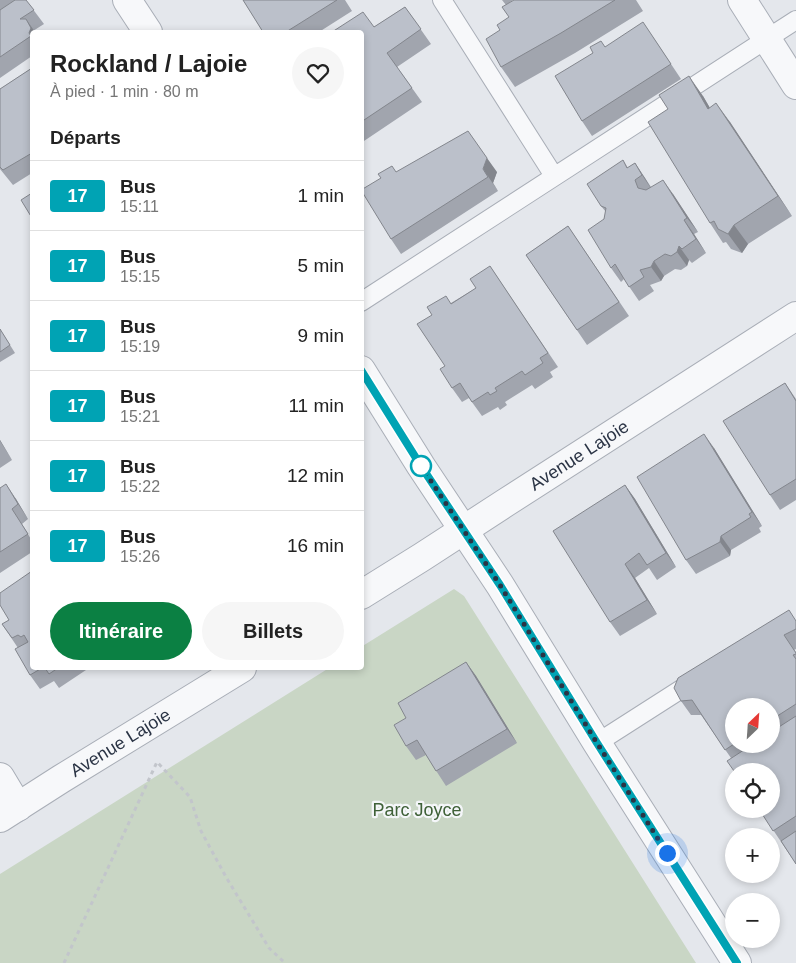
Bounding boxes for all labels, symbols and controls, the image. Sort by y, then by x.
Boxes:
button: heart [292,47,344,99]
text: Rockland / Lajoie [50,50,247,77]
text: À pied · 1 min · 80 m [50,83,199,100]
text: Départs [50,127,121,148]
text: Bus [120,176,156,197]
text: 1 min [298,185,344,206]
text: 17 [67,186,88,206]
text: 15:11 [120,198,159,215]
text: Bus [120,246,156,267]
text: 5 min [298,255,344,276]
text: 17 [67,256,88,276]
text: 15:15 [120,268,160,285]
text: Bus [120,316,156,337]
text: 9 min [298,325,344,346]
text: 17 [67,326,88,346]
text: 15:19 [120,338,160,355]
text: Bus [120,386,156,407]
text: 11 min [288,395,344,416]
text: 17 [67,396,88,416]
text: 15:21 [120,408,160,425]
street label: Avenue Lajoie [526,416,632,495]
unlabelled marker [410,455,432,477]
text: Bus [120,456,156,477]
text: 12 min [287,465,344,486]
text: 17 [67,466,88,486]
text: 15:22 [120,478,160,495]
text: Bus [120,526,156,547]
text: 16 min [287,535,344,556]
text: 17 [67,536,88,556]
text: 15:26 [120,548,160,565]
button: Itinéraire [50,602,192,660]
button: Billets [202,602,344,660]
north arrow [725,698,780,752]
map controls [725,698,780,948]
street label: Avenue Lajoie [67,704,174,781]
button: locate [725,763,780,818]
park label: Parc Joyce [372,800,462,820]
button: + [725,828,780,883]
your location [655,841,680,866]
button: − [725,893,780,948]

